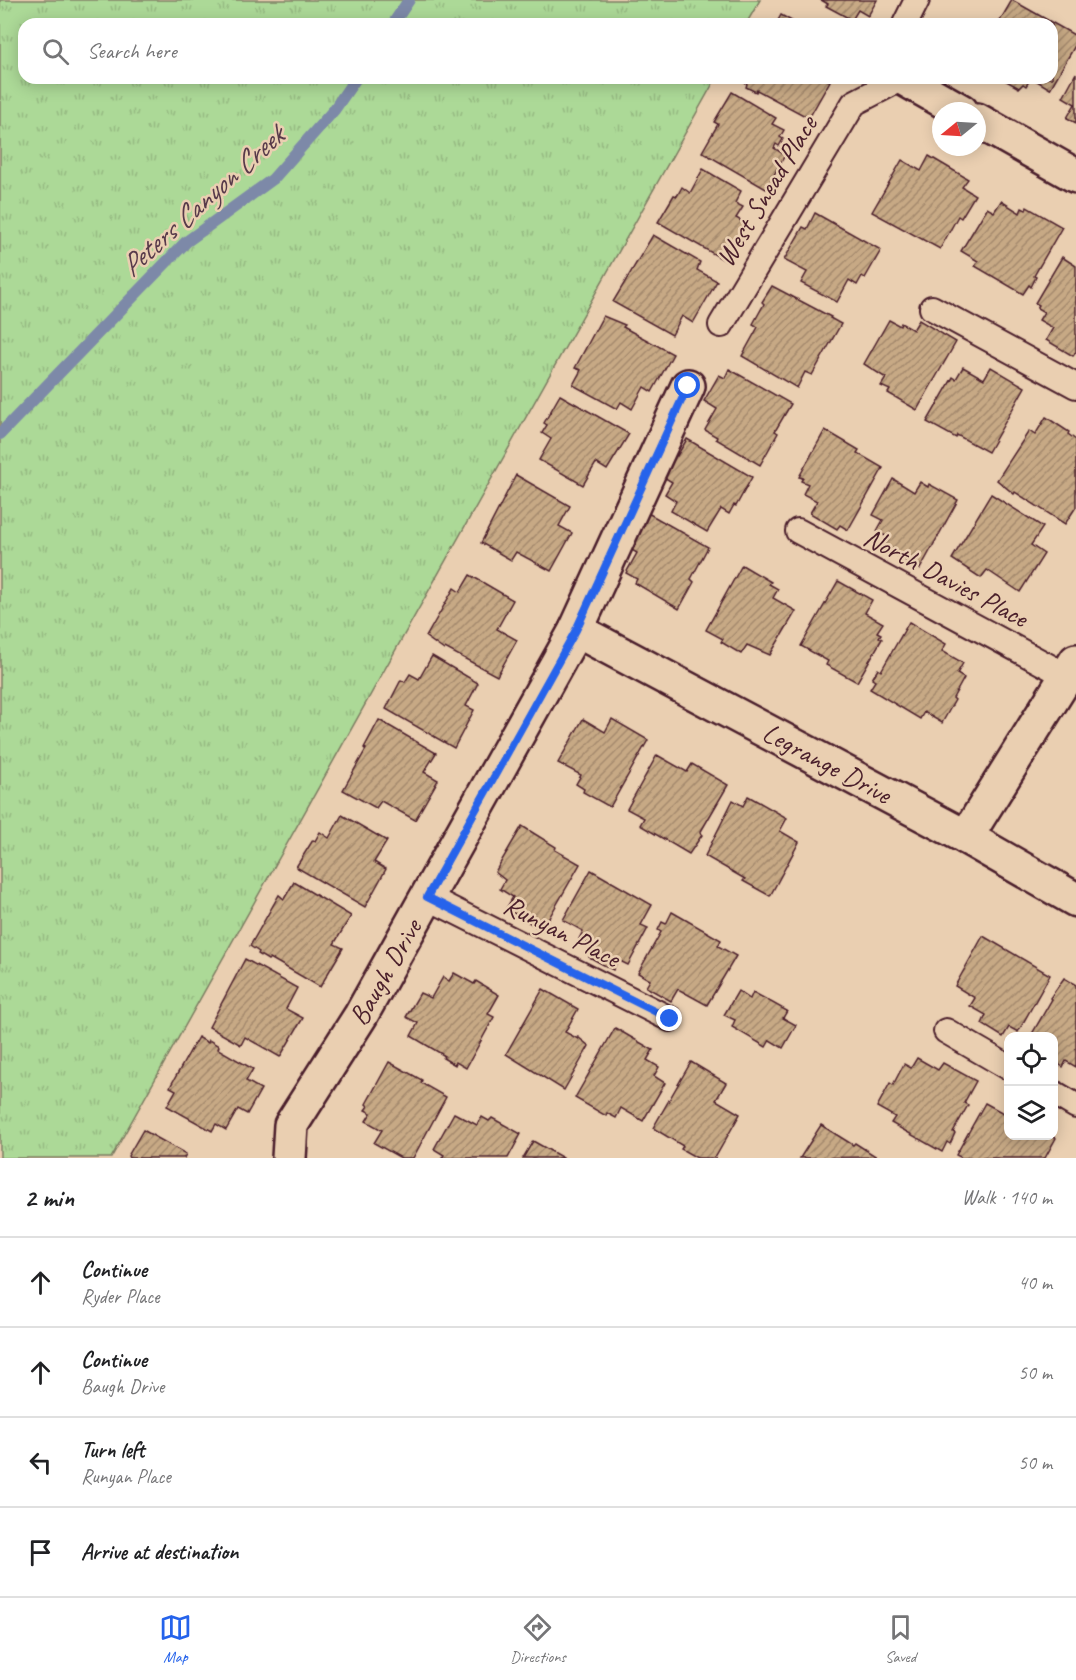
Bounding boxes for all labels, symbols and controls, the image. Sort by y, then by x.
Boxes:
search box [18,18,1058,84]
icon: search [39,35,72,68]
text: Search here [87,37,177,65]
north arrow [932,102,986,156]
street label: West Snead Place [707,108,826,273]
water label: Peters Canyon Creek [112,114,296,285]
route start [674,372,700,398]
street label: North Davies Place [858,519,1036,636]
street label: Legrange Drive [757,715,899,812]
street label: Runyan Place [498,887,628,976]
street label: Baugh Drive [341,911,430,1031]
route end [656,1005,682,1031]
map controls [1004,1032,1058,1140]
button: locate [1004,1032,1058,1086]
button: layers [1004,1086,1058,1140]
text: 2 min [24,1181,74,1214]
text: Walk · 140 m [962,1185,1052,1210]
text: Continue [81,1256,147,1284]
icon: ahead [24,1266,57,1299]
text: 40 m [1018,1270,1052,1295]
text: Ryder Place [81,1284,160,1309]
text: Continue [81,1346,147,1374]
icon: ahead [24,1356,57,1389]
text: 50 m [1018,1360,1052,1385]
text: Baugh Drive [81,1374,164,1399]
text: Turn left [81,1436,145,1464]
icon: left [24,1446,57,1479]
text: 50 m [1018,1450,1052,1475]
text: Runyan Place [81,1464,171,1489]
icon: arrive [24,1536,57,1569]
text: Arrive at destination [81,1538,238,1566]
tab: Map [159,1611,192,1667]
tab: Directions [510,1611,566,1667]
tab: Saved [884,1611,917,1667]

